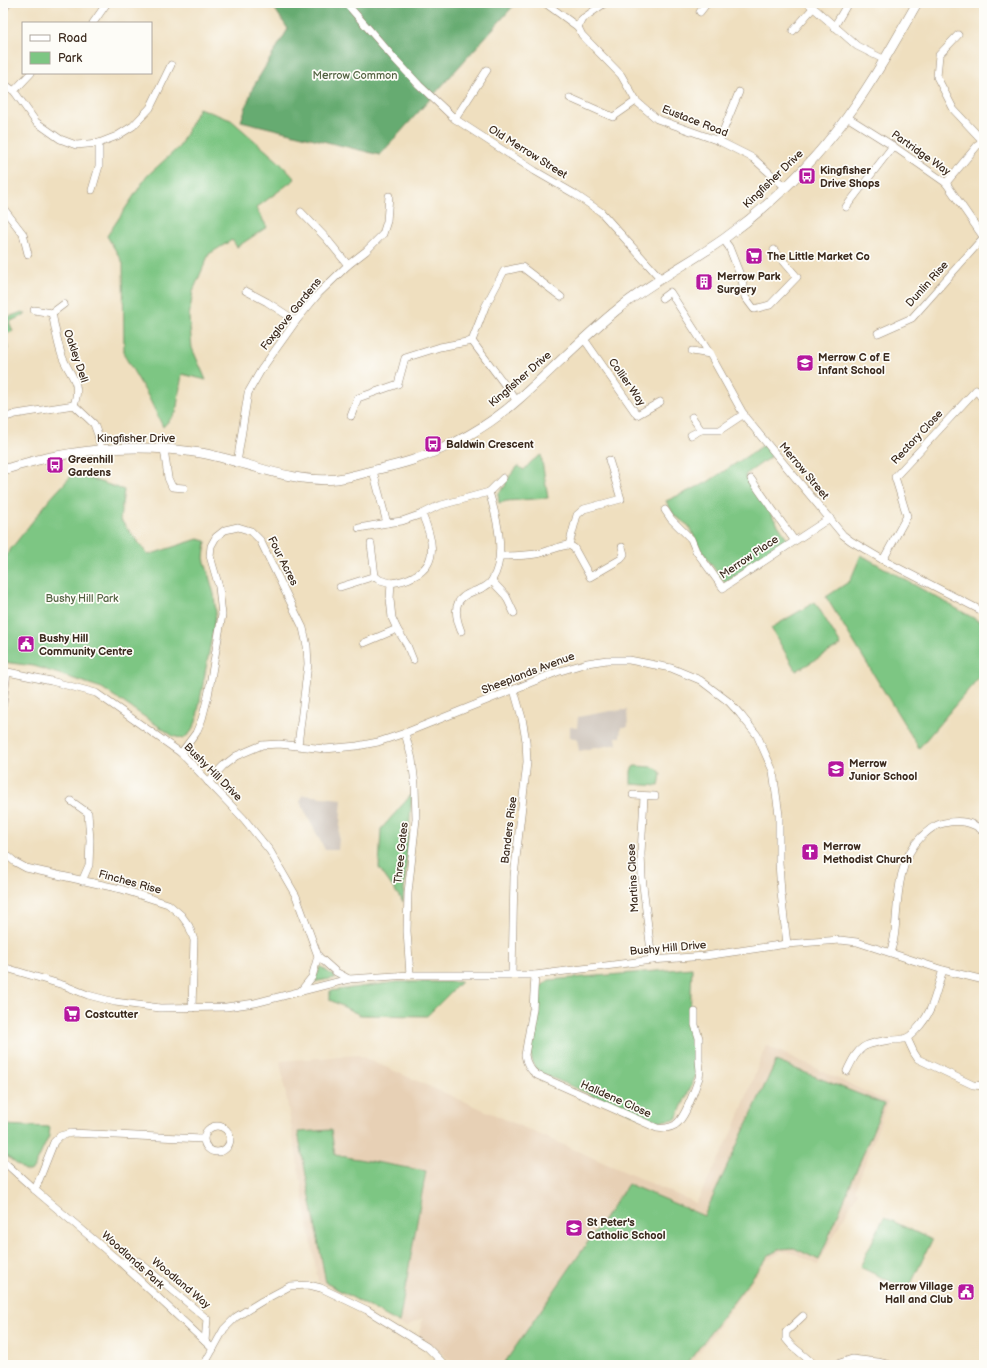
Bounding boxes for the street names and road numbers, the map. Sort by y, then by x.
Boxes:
street label: Eustace Road [660,102,730,140]
street label: Old Merrow Street [486,123,570,182]
street label: Partridge Way [889,128,953,178]
street label: Kingfisher Drive [740,147,806,211]
street label: Dunlin Rise [903,258,951,309]
street label: Foxglove Gardens [258,275,324,353]
street label: Oakley Dell [61,328,91,384]
street label: Kingfisher Drive [486,348,554,410]
street label: Collier Way [606,356,648,408]
street label: Rectory Close [888,407,946,467]
street label: Kingfisher Drive [97,432,176,445]
street label: Merrow Street [776,440,832,503]
street label: Merrow Place [717,532,781,581]
street label: Four Acres [265,534,301,588]
street label: Sheeplands Avenue [480,649,577,697]
street label: Bushy Hill Drive [181,740,245,804]
street label: Banders Rise [498,795,520,864]
street label: Three Gates [391,821,411,884]
street label: Martins Close [625,843,641,913]
street label: Finches Rise [97,867,163,897]
street label: Bushy Hill Drive [629,938,707,958]
street label: Halldene Close [579,1078,654,1121]
street label: Woodlands Park [99,1228,167,1292]
street label: Woodland Way [149,1255,213,1311]

